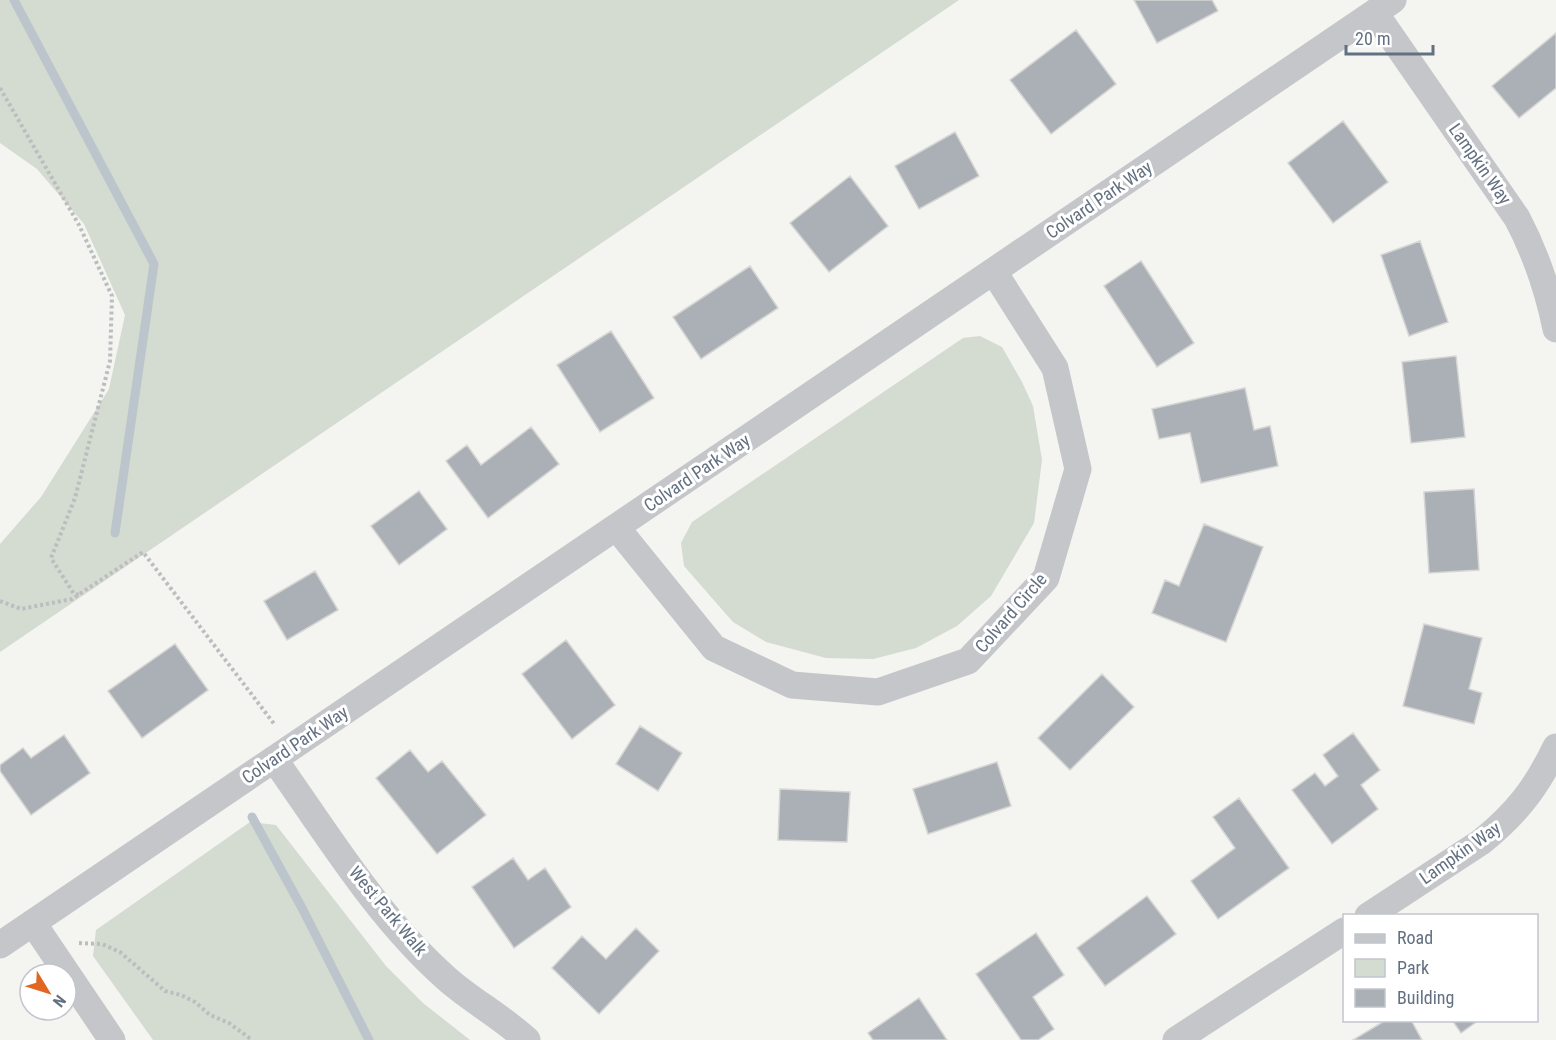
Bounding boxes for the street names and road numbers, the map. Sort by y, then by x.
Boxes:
street label: Lampkin Way [1445,119,1516,209]
street label: Colvard Park Way [1042,156,1156,243]
street label: Colvard Park Way [640,429,754,516]
street label: Colvard Circle [970,569,1051,657]
street label: Colvard Park Way [238,701,352,788]
street label: Lampkin Way [1415,817,1505,888]
street label: West Park Walk [345,862,432,960]

